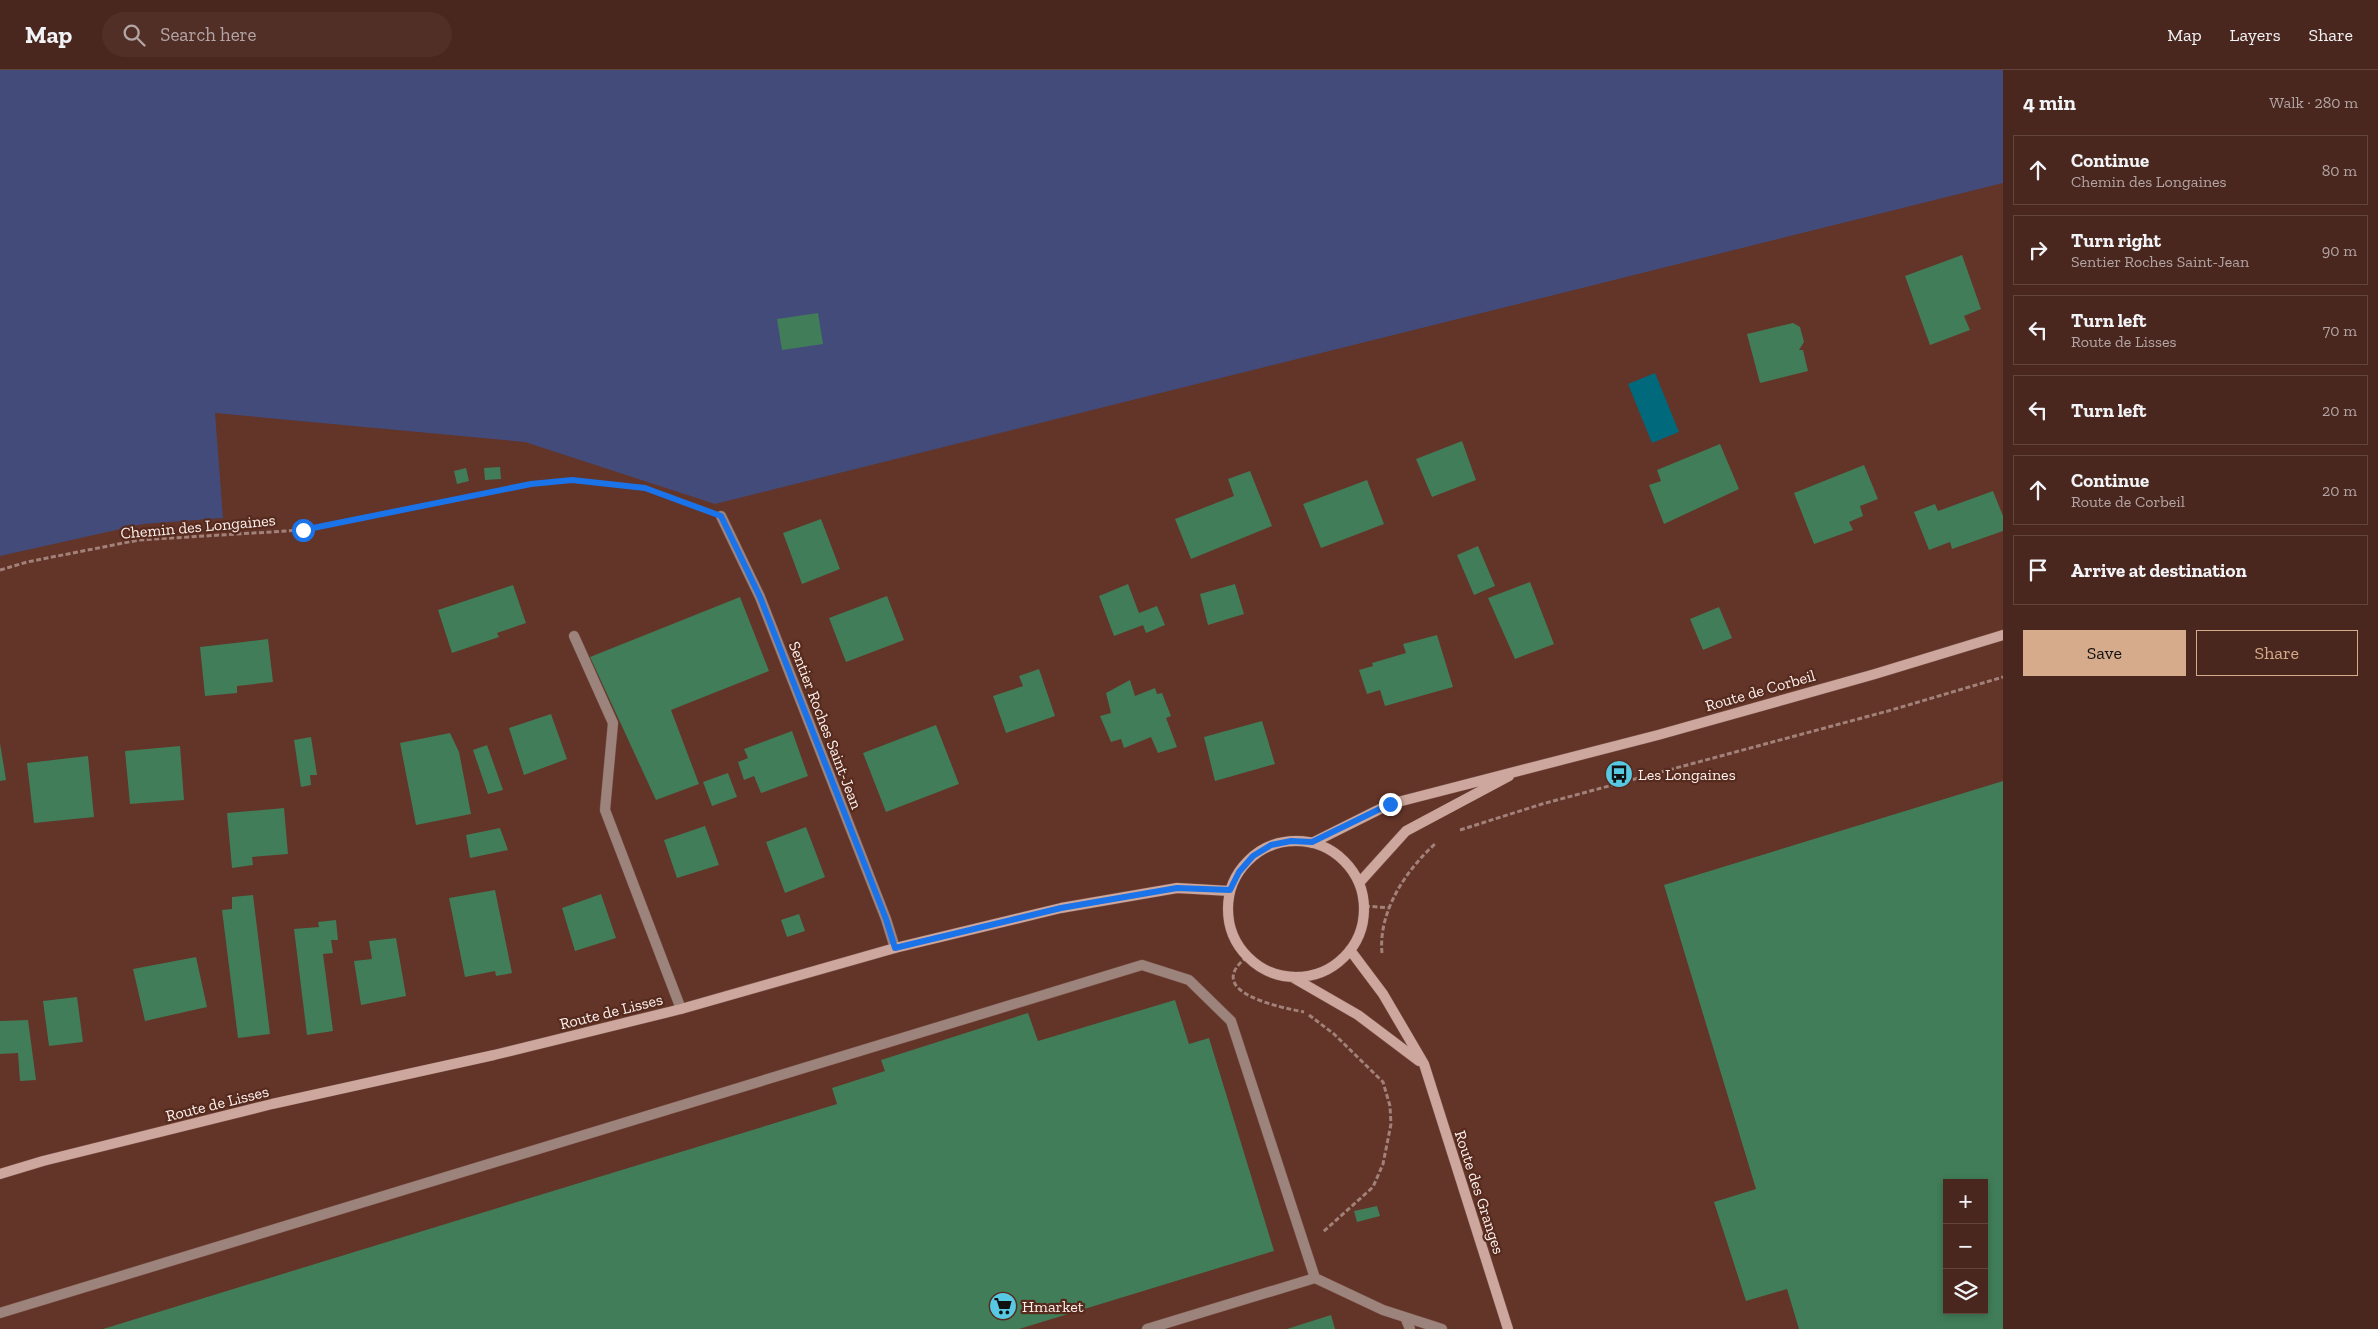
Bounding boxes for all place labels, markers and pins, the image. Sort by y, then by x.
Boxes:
bus stop icon: Les Longaines [1604,759,1634,789]
place label: Les Longaines [1638,765,1736,784]
supermarket icon: Hmarket [988,1291,1018,1321]
place label: Hmarket [1022,1297,1084,1316]

